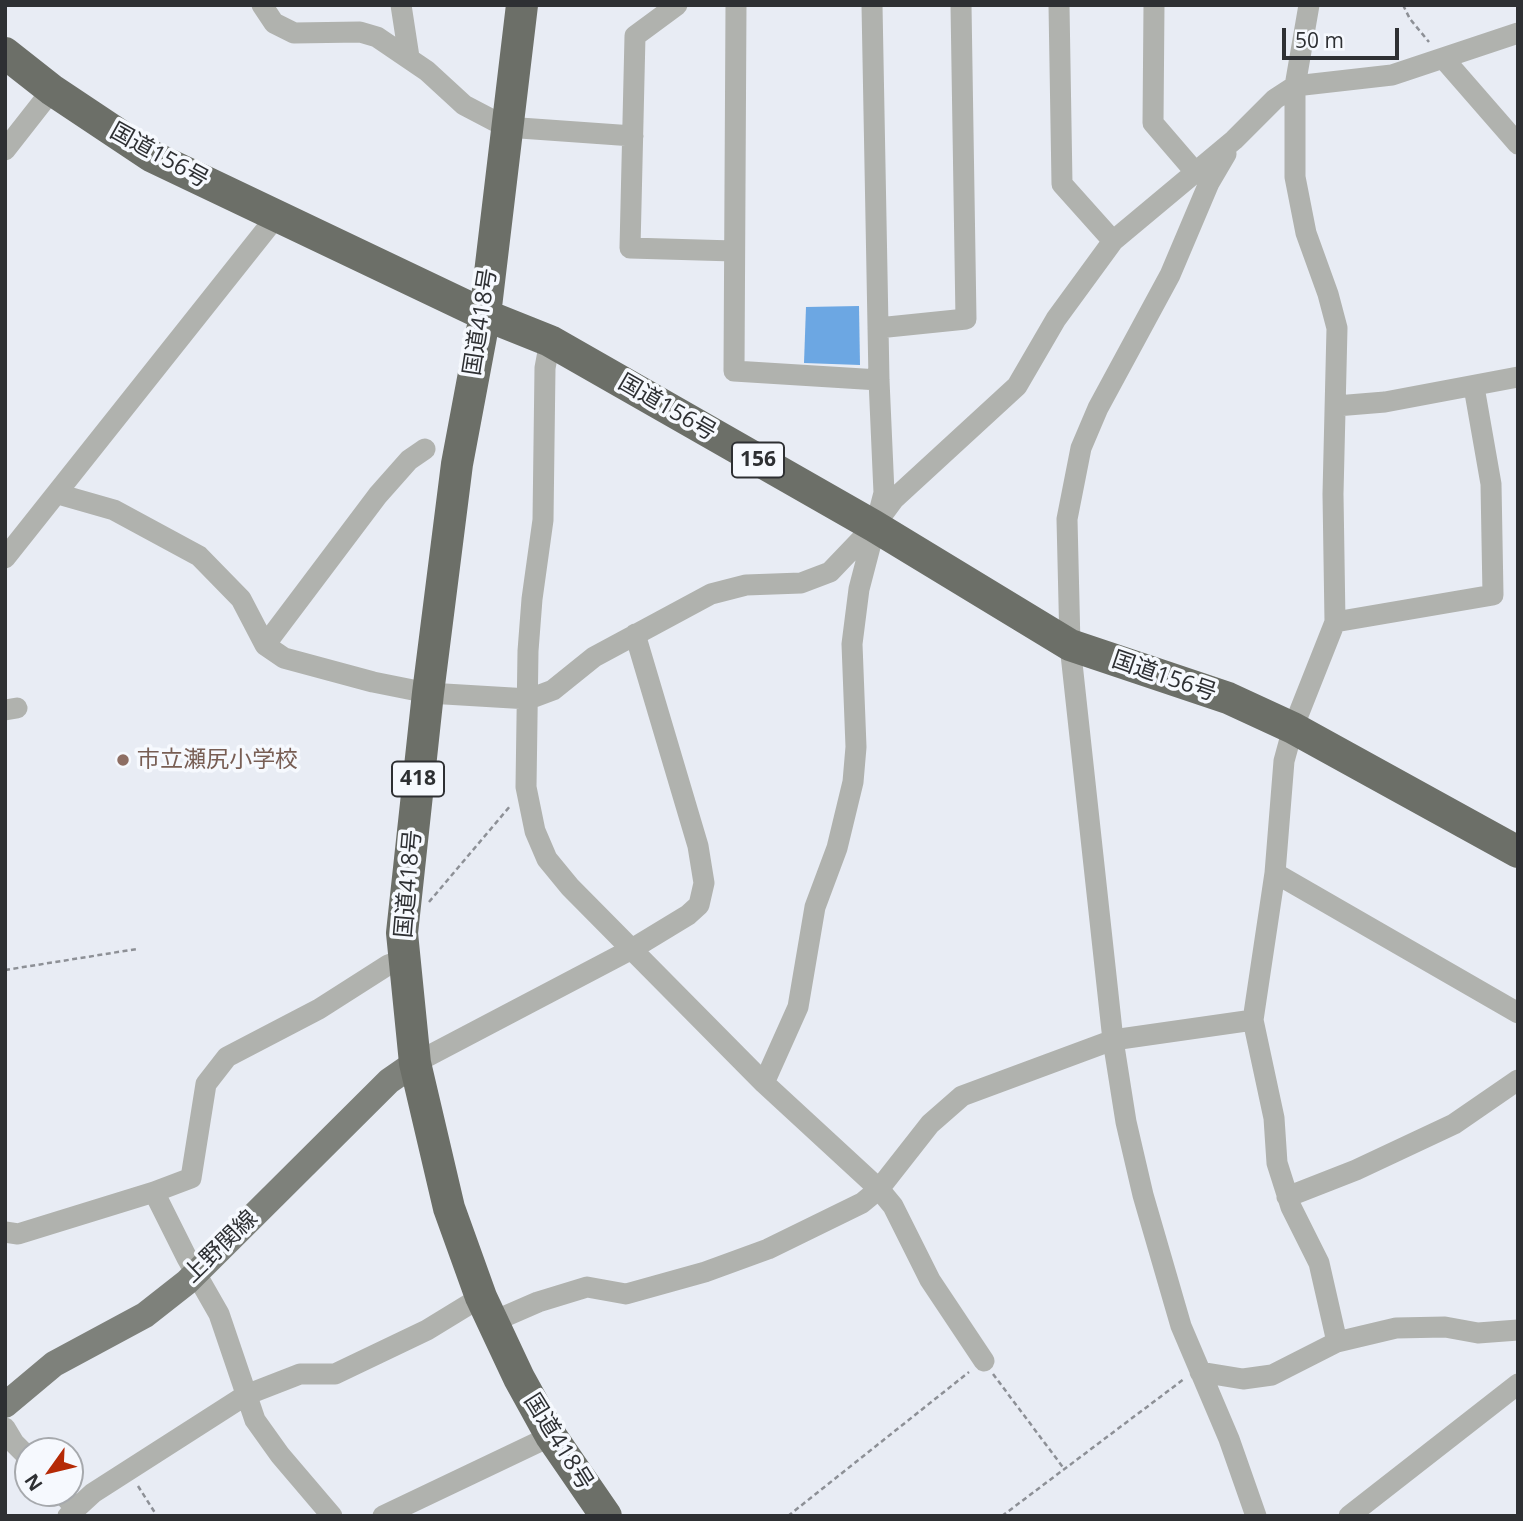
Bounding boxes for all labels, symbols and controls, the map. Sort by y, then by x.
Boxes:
scale bar [1285,14,1402,58]
text: 50 m [1295,26,1344,54]
street label: 国道156号 [105,118,213,194]
street label: 国道418号 [459,266,503,378]
street label: 国道156号 [613,369,721,447]
road number: 156 [732,442,784,477]
street label: 国道156号 [1108,646,1220,708]
place label: 市立瀬尻小学校 [137,746,298,774]
marker: 市立瀬尻小学校 [115,752,131,768]
road number: 418 [392,762,444,796]
street label: 国道418号 [391,829,427,939]
street label: 上野関線 [178,1205,264,1289]
street label: 国道418号 [518,1389,598,1495]
north arrow [14,1437,84,1507]
text: N [18,1469,48,1496]

